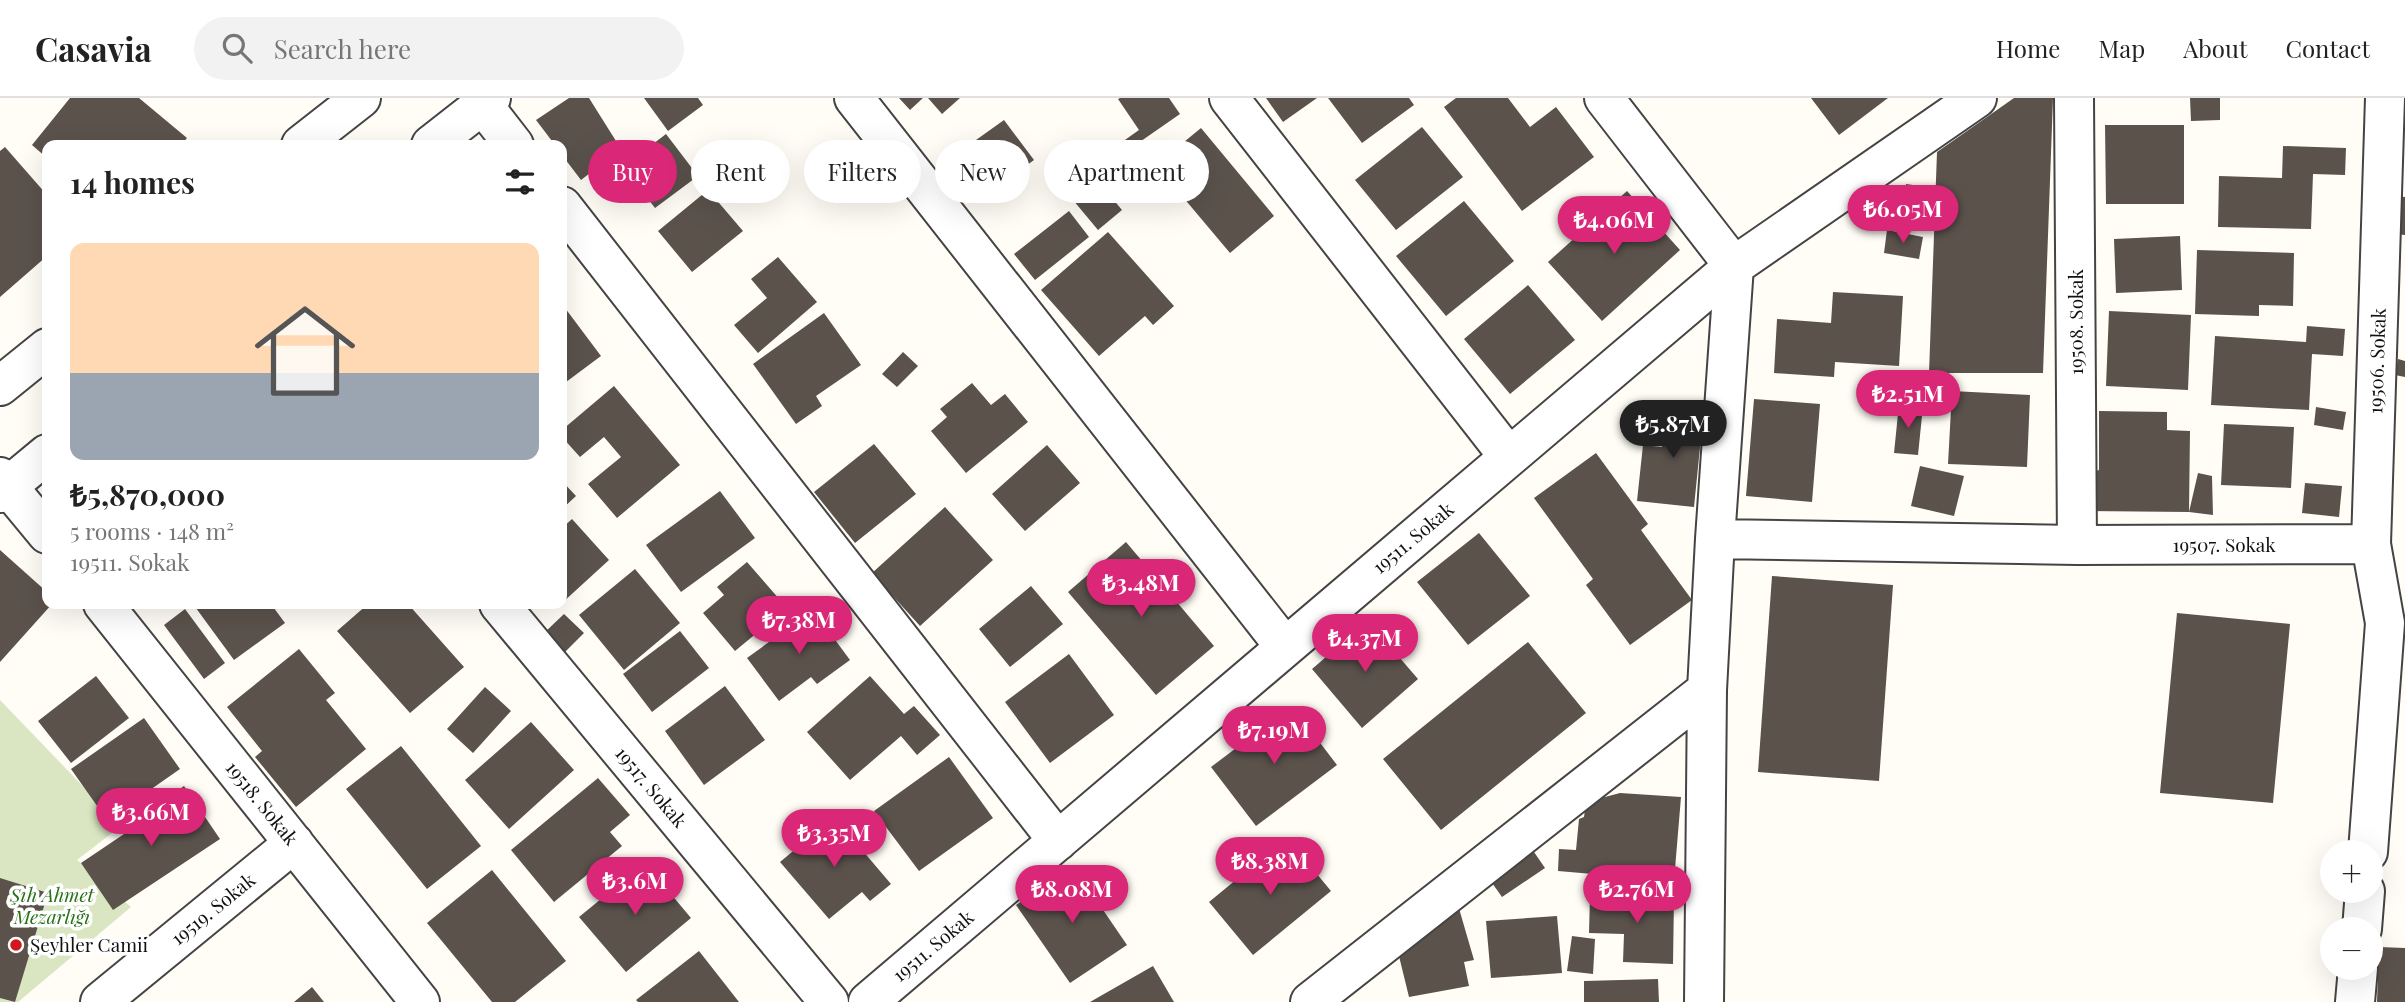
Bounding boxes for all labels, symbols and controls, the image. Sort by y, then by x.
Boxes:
search box [194,17,684,80]
text: Casavia [35,26,152,70]
icon: search [218,29,256,67]
text: Search here [274,31,411,66]
text: Home [1996,32,2060,64]
text: Map [2098,32,2145,64]
text: About [2183,32,2247,64]
text: Contact [2285,32,2370,64]
chip: Buy [588,140,677,203]
chip: Rent [691,140,790,203]
chip: Filters [804,140,921,203]
chip: New [935,140,1030,203]
chip: Apartment [1044,140,1209,203]
text: 14 homes [70,162,195,202]
icon: filters [501,163,539,201]
pin: ₺6.05M [1846,186,1960,245]
text: ₺6.05M [1864,192,1942,223]
pin: ₺4.06M [1557,197,1671,256]
text: ₺4.06M [1574,203,1654,234]
street label: 19508. Sokak [2062,268,2088,375]
icon: home [242,288,368,414]
street label: 19506. Sokak [2361,307,2391,414]
pin: ₺2.51M [1851,370,1965,430]
text: ₺2.51M [1872,377,1944,408]
pin: ₺5.87M [1616,400,1730,460]
text: ₺5.87M [1636,407,1710,438]
text: ₺5,870,000 [70,474,225,514]
street label: 19511. Sokak [1366,495,1459,579]
text: 5 rooms · 148 m² [70,515,234,546]
street label: 19507. Sokak [2172,531,2276,557]
text: 19511. Sokak [70,546,190,577]
pin: ₺3.48M [1084,560,1198,619]
text: ₺3.48M [1103,566,1179,597]
pin: ₺7.38M [742,596,856,656]
text: ₺7.38M [762,603,836,634]
pin: ₺4.37M [1308,614,1422,674]
text: ₺4.37M [1328,621,1402,652]
pin: ₺7.19M [1217,706,1331,766]
text: ₺7.19M [1238,713,1310,744]
street label: 19517. Sokak [610,740,694,833]
street label: 19518. Sokak [221,755,305,850]
pin: ₺3.66M [94,788,208,848]
text: ₺3.66M [112,795,190,826]
pin: ₺3.35M [777,810,891,869]
text: ₺3.35M [798,816,870,847]
pin: ₺8.38M [1213,838,1327,897]
map controls [2320,840,2383,980]
button: + [2320,840,2383,903]
text: ₺8.38M [1232,844,1309,875]
pin: ₺3.6M [586,858,684,917]
text: ₺3.6M [603,864,667,895]
street label: 19519. Sokak [165,866,260,950]
pin: ₺8.08M [1015,866,1129,925]
pin: ₺2.76M [1580,866,1694,925]
text: ₺8.08M [1031,872,1113,903]
text: ₺2.76M [1599,872,1675,903]
park label: Şıh Ahmet Mezarlığı [9,881,96,929]
street label: 19511. Sokak [886,903,979,987]
button: − [2320,917,2383,980]
place label: Şeyhler Camii [30,931,149,957]
marker: Şeyhler Camii [8,937,24,953]

